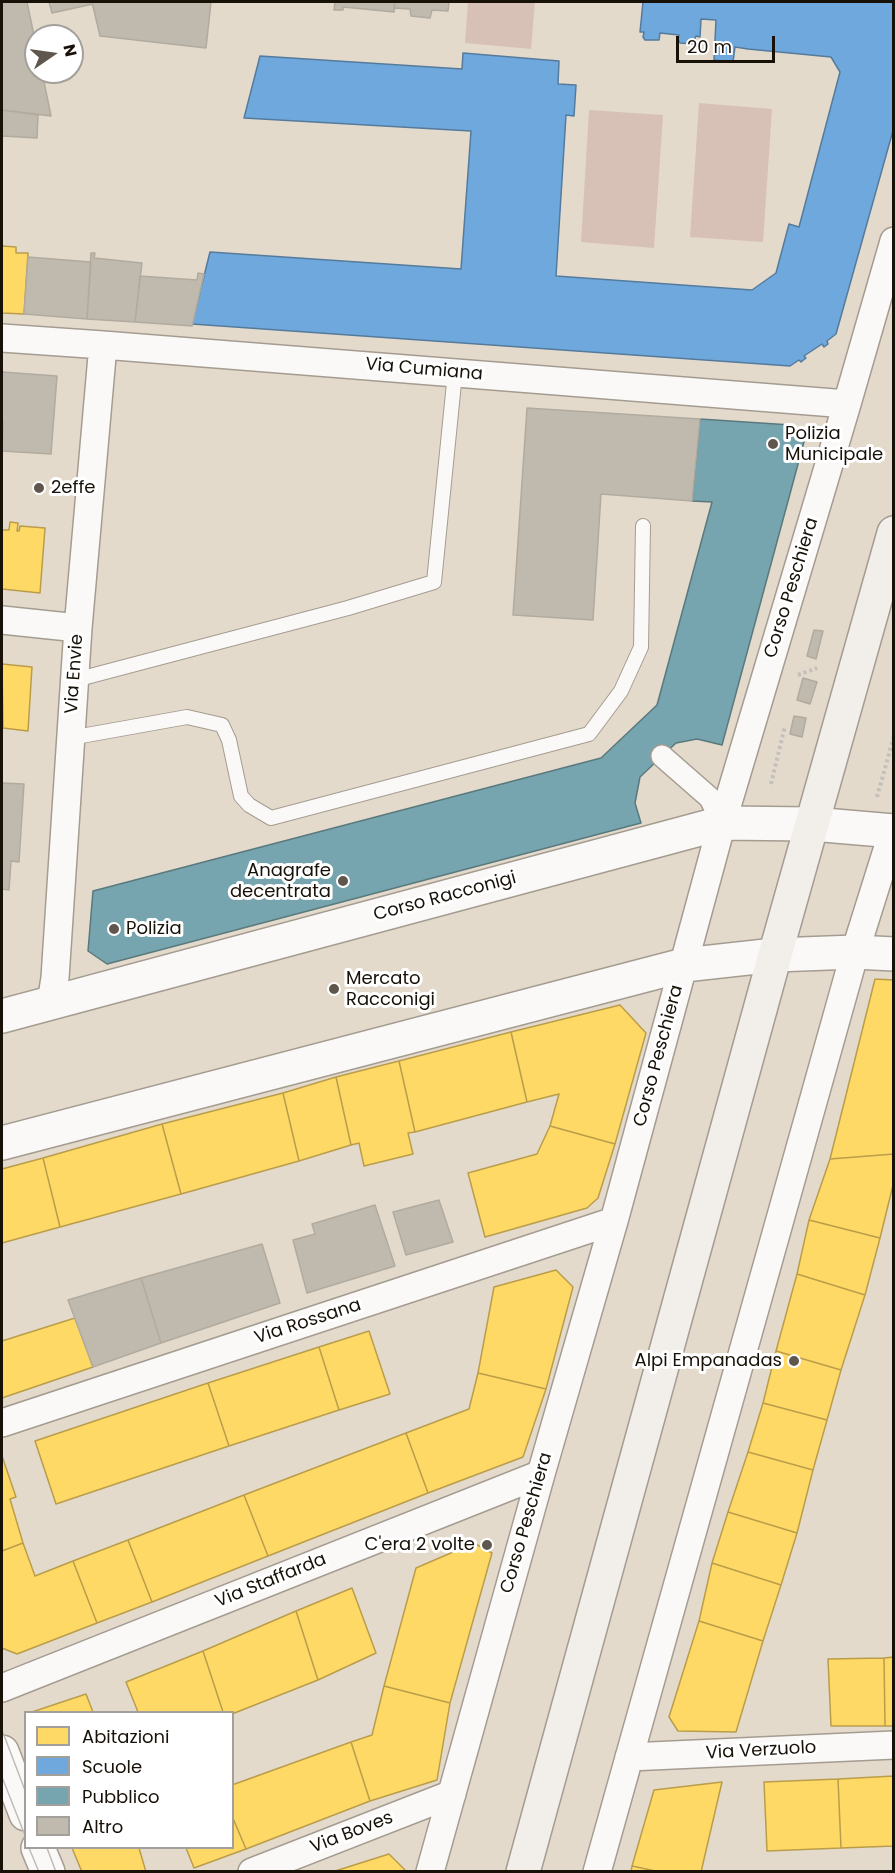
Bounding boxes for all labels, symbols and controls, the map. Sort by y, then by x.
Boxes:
north arrow [24,24,84,84]
scale bar [679,24,778,62]
text: 20 m [687,34,732,59]
text: N [58,42,83,59]
street label: Via Cumiana [364,354,484,386]
place label: Polizia Municipale [785,423,883,466]
marker: Polizia Municipale [766,437,780,451]
place label: 2effe [51,477,96,499]
marker: 2effe [32,481,46,495]
street label: Corso Peschiera [760,515,824,661]
street label: Via Envie [61,633,89,715]
place label: Anagrafe decentrata [230,860,331,902]
street label: Corso Racconigi [371,868,519,926]
marker: Anagrafe decentrata [336,874,350,888]
place label: Polizia [126,918,182,940]
marker: Polizia [107,922,121,936]
place label: Mercato Racconigi [346,968,435,1010]
marker: Mercato Racconigi [327,982,341,996]
street label: Corso Peschiera [630,983,688,1129]
street label: Via Rossana [252,1295,364,1349]
place label: Alpi Empanadas [635,1350,782,1372]
marker: Alpi Empanadas [787,1354,801,1368]
street label: Corso Peschiera [497,1450,557,1596]
place label: C'era 2 volte [364,1534,475,1556]
marker: C'era 2 volte [480,1538,494,1552]
street label: Via Staffarda [212,1549,330,1613]
legend [24,1711,234,1849]
text: Abitazioni [82,1724,170,1749]
street label: Via Verzuolo [705,1737,817,1765]
text: Scuole [82,1754,142,1779]
text: Pubblico [82,1784,160,1809]
street label: Via Boves [308,1807,396,1859]
text: Altro [82,1814,123,1839]

